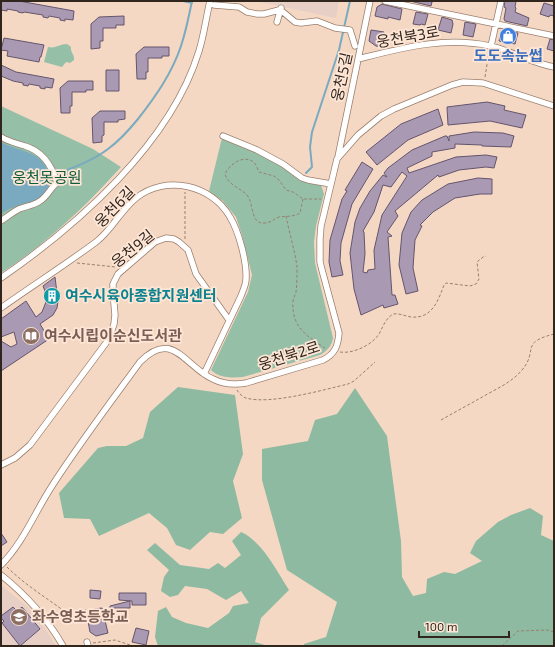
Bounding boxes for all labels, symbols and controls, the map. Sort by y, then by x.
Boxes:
street label: 웅천북3로 [375,22,441,50]
shop icon: 도도속눈썹 [498,26,518,46]
place label: 도도속눈썹 [473,46,543,64]
street label: 웅천5길 [327,51,355,103]
park label: 웅천못공원 [12,168,82,186]
street label: 웅천6길 [90,182,138,231]
street label: 웅천9길 [107,226,157,271]
building icon: 여수시육아종합지원센터 [42,286,62,306]
place label: 여수시육아종합지원센터 [65,286,217,304]
library icon: 여수시립이순신도서관 [21,326,41,346]
place label: 여수시립이순신도서관 [44,326,182,344]
street label: 웅천북2로 [256,337,322,373]
school or university icon: 좌수영초등학교 [9,607,29,627]
place label: 좌수영초등학교 [32,607,129,625]
scale bar [419,613,509,639]
text: 100 m [425,619,457,633]

